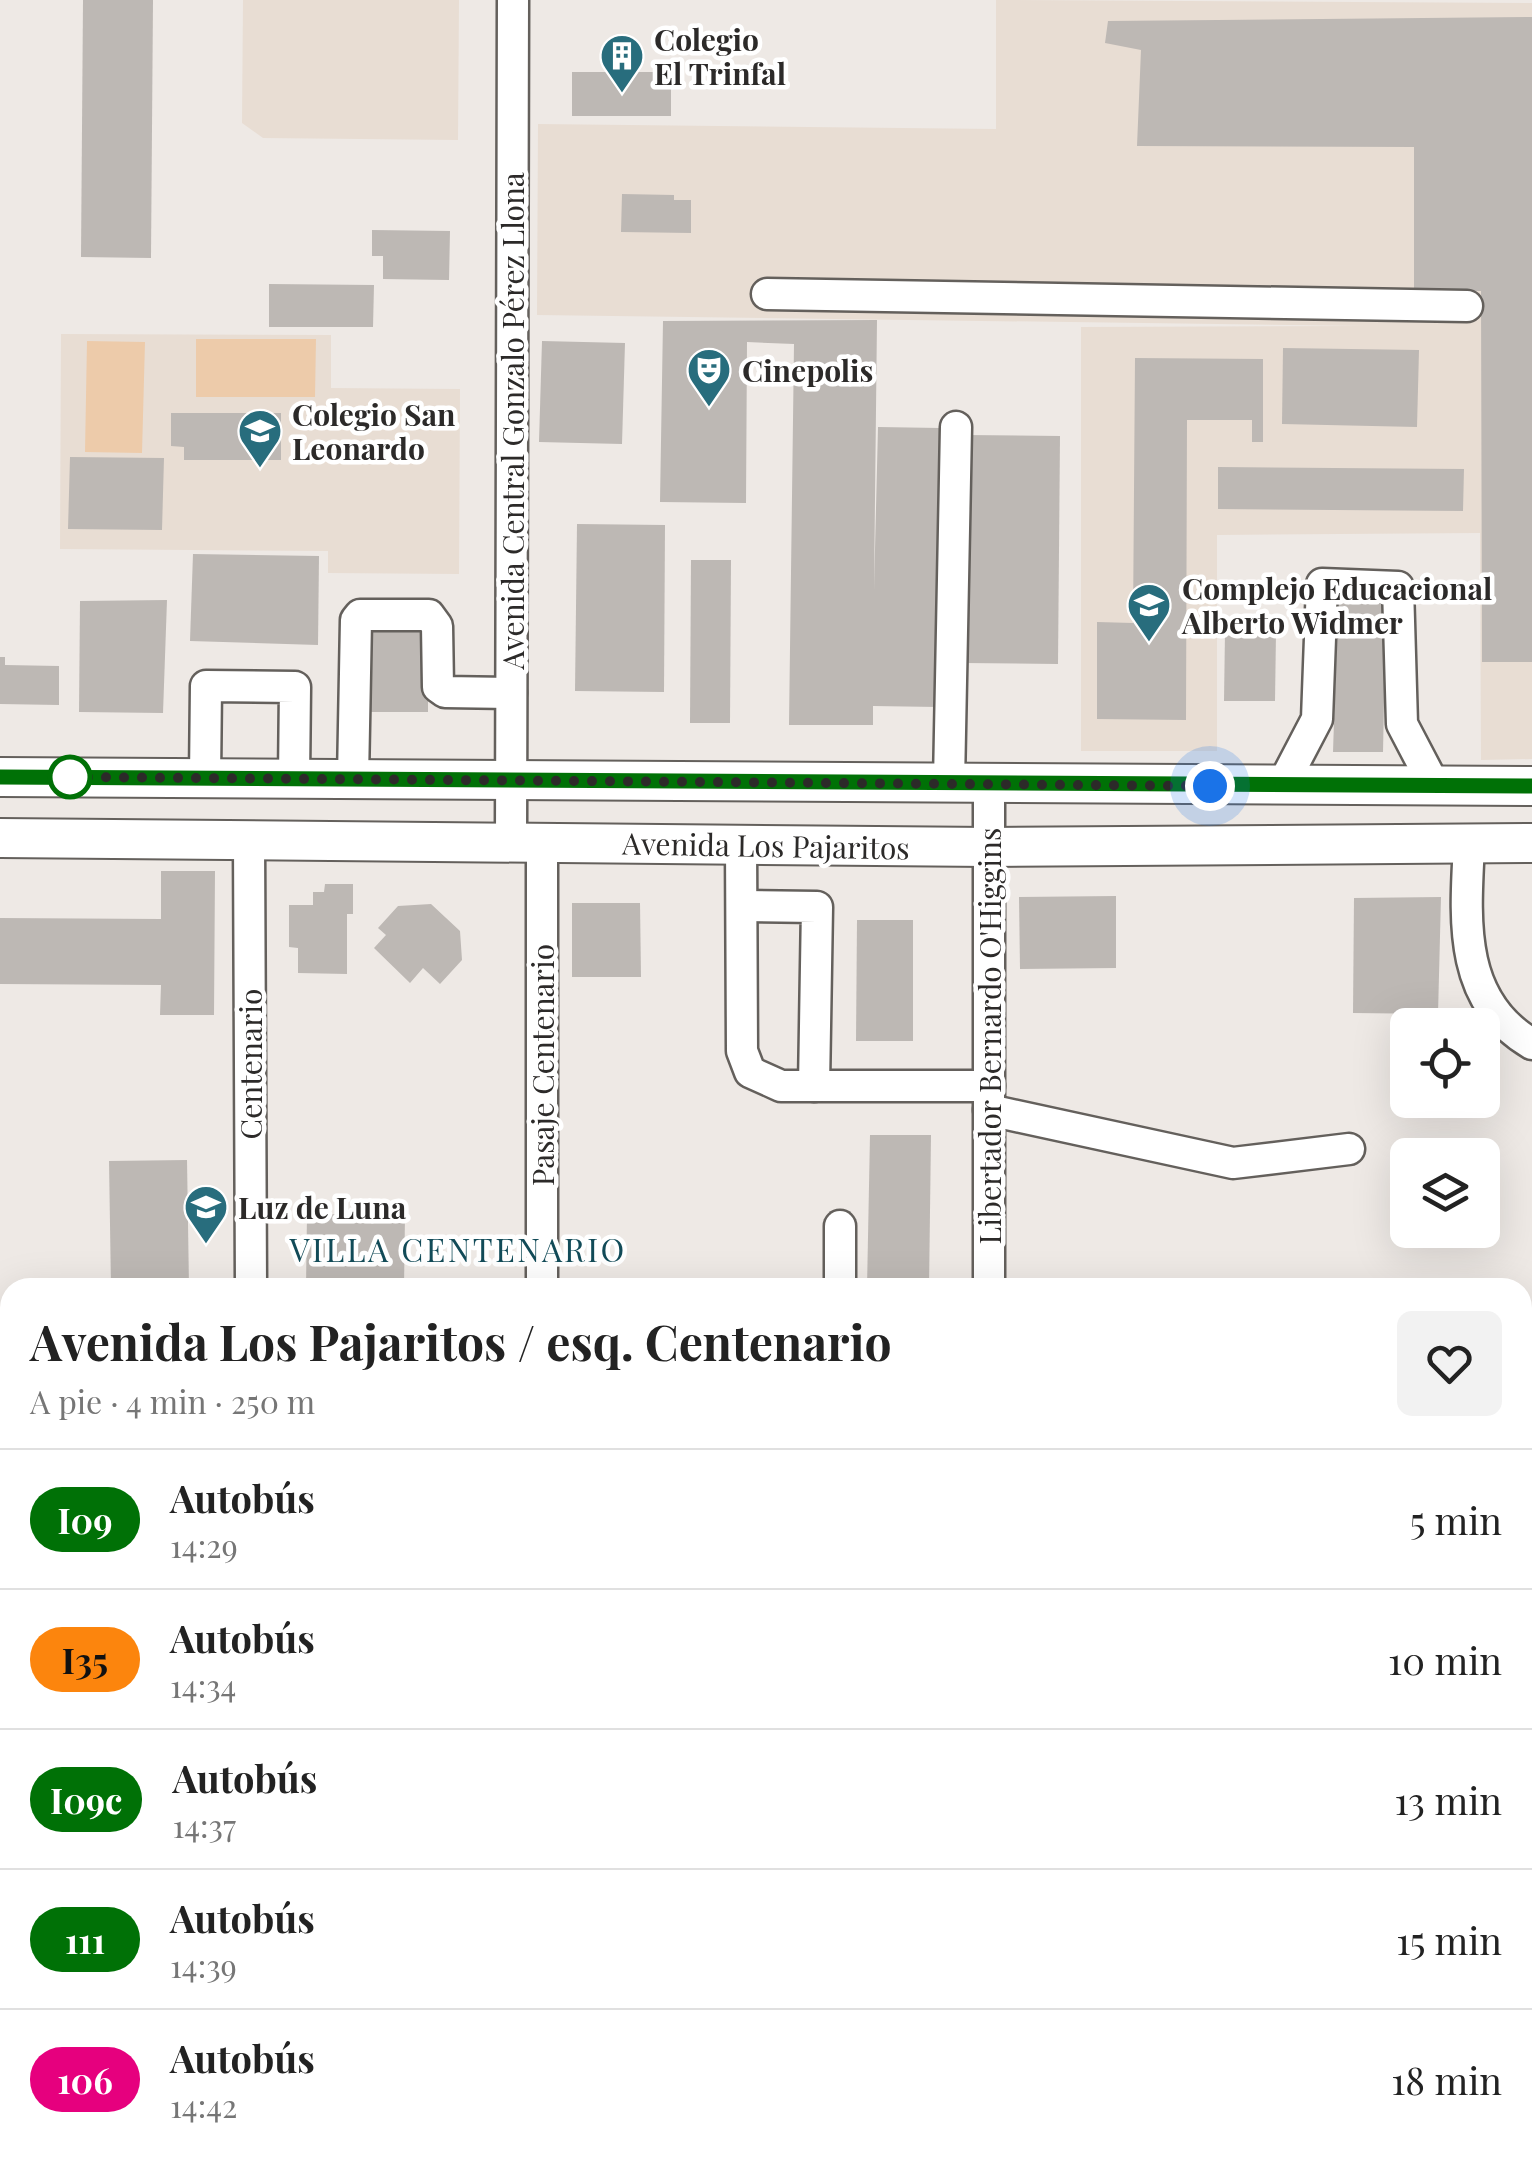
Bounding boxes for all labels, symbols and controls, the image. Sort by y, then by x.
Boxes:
place label: Colegio El Trinfal [654,19,786,93]
building icon: Colegio El Trinfal [599,33,645,94]
street label: Avenida Central Gonzalo Pérez Llona [492,172,532,671]
theatre icon: Cinepolis [686,347,732,408]
place label: Cinepolis [742,350,873,390]
place label: Colegio San Leonardo [292,394,456,468]
school or university icon: Colegio San Leonardo [237,408,283,469]
place label: Complejo Educacional Alberto Widmer [1181,568,1492,642]
school or university icon: Complejo Educacional Alberto Widmer [1126,582,1172,643]
unlabelled marker [49,756,91,798]
your location [1185,761,1235,811]
street label: Avenida Los Pajaritos [621,822,910,868]
street label: Libertador Bernardo O'Higgins [969,828,1009,1244]
street label: Pasaje Centenario [522,944,562,1186]
street label: Centenario [230,989,270,1139]
map controls [1390,1008,1500,1248]
button: locate [1390,1008,1500,1118]
button: layers [1390,1138,1500,1248]
school or university icon: Luz de Luna [183,1184,229,1245]
place label: Luz de Luna [238,1187,407,1227]
district label: VILLA CENTENARIO [288,1227,627,1270]
text: Avenida Los Pajaritos / esq. Centenario [30,1309,892,1373]
button: heart [1397,1311,1502,1416]
text: A pie · 4 min · 250 m [30,1379,315,1422]
text: Autobús [170,1472,315,1523]
text: 5 min [1410,1494,1502,1545]
text: I09 [57,1496,113,1543]
text: 14:29 [170,1523,238,1566]
text: Autobús [170,1612,315,1663]
text: 10 min [1388,1634,1502,1685]
text: I35 [62,1636,108,1683]
text: 14:34 [170,1663,236,1706]
text: Autobús [172,1752,317,1803]
text: 13 min [1394,1774,1502,1825]
text: I09c [50,1776,122,1823]
text: 14:37 [172,1803,236,1846]
text: Autobús [170,1892,315,1943]
text: 15 min [1396,1914,1502,1965]
text: 111 [65,1916,105,1963]
text: 14:39 [170,1943,237,1986]
text: Autobús [170,2032,315,2083]
text: 18 min [1391,2054,1502,2105]
text: 106 [57,2056,113,2103]
text: 14:42 [170,2083,237,2126]

